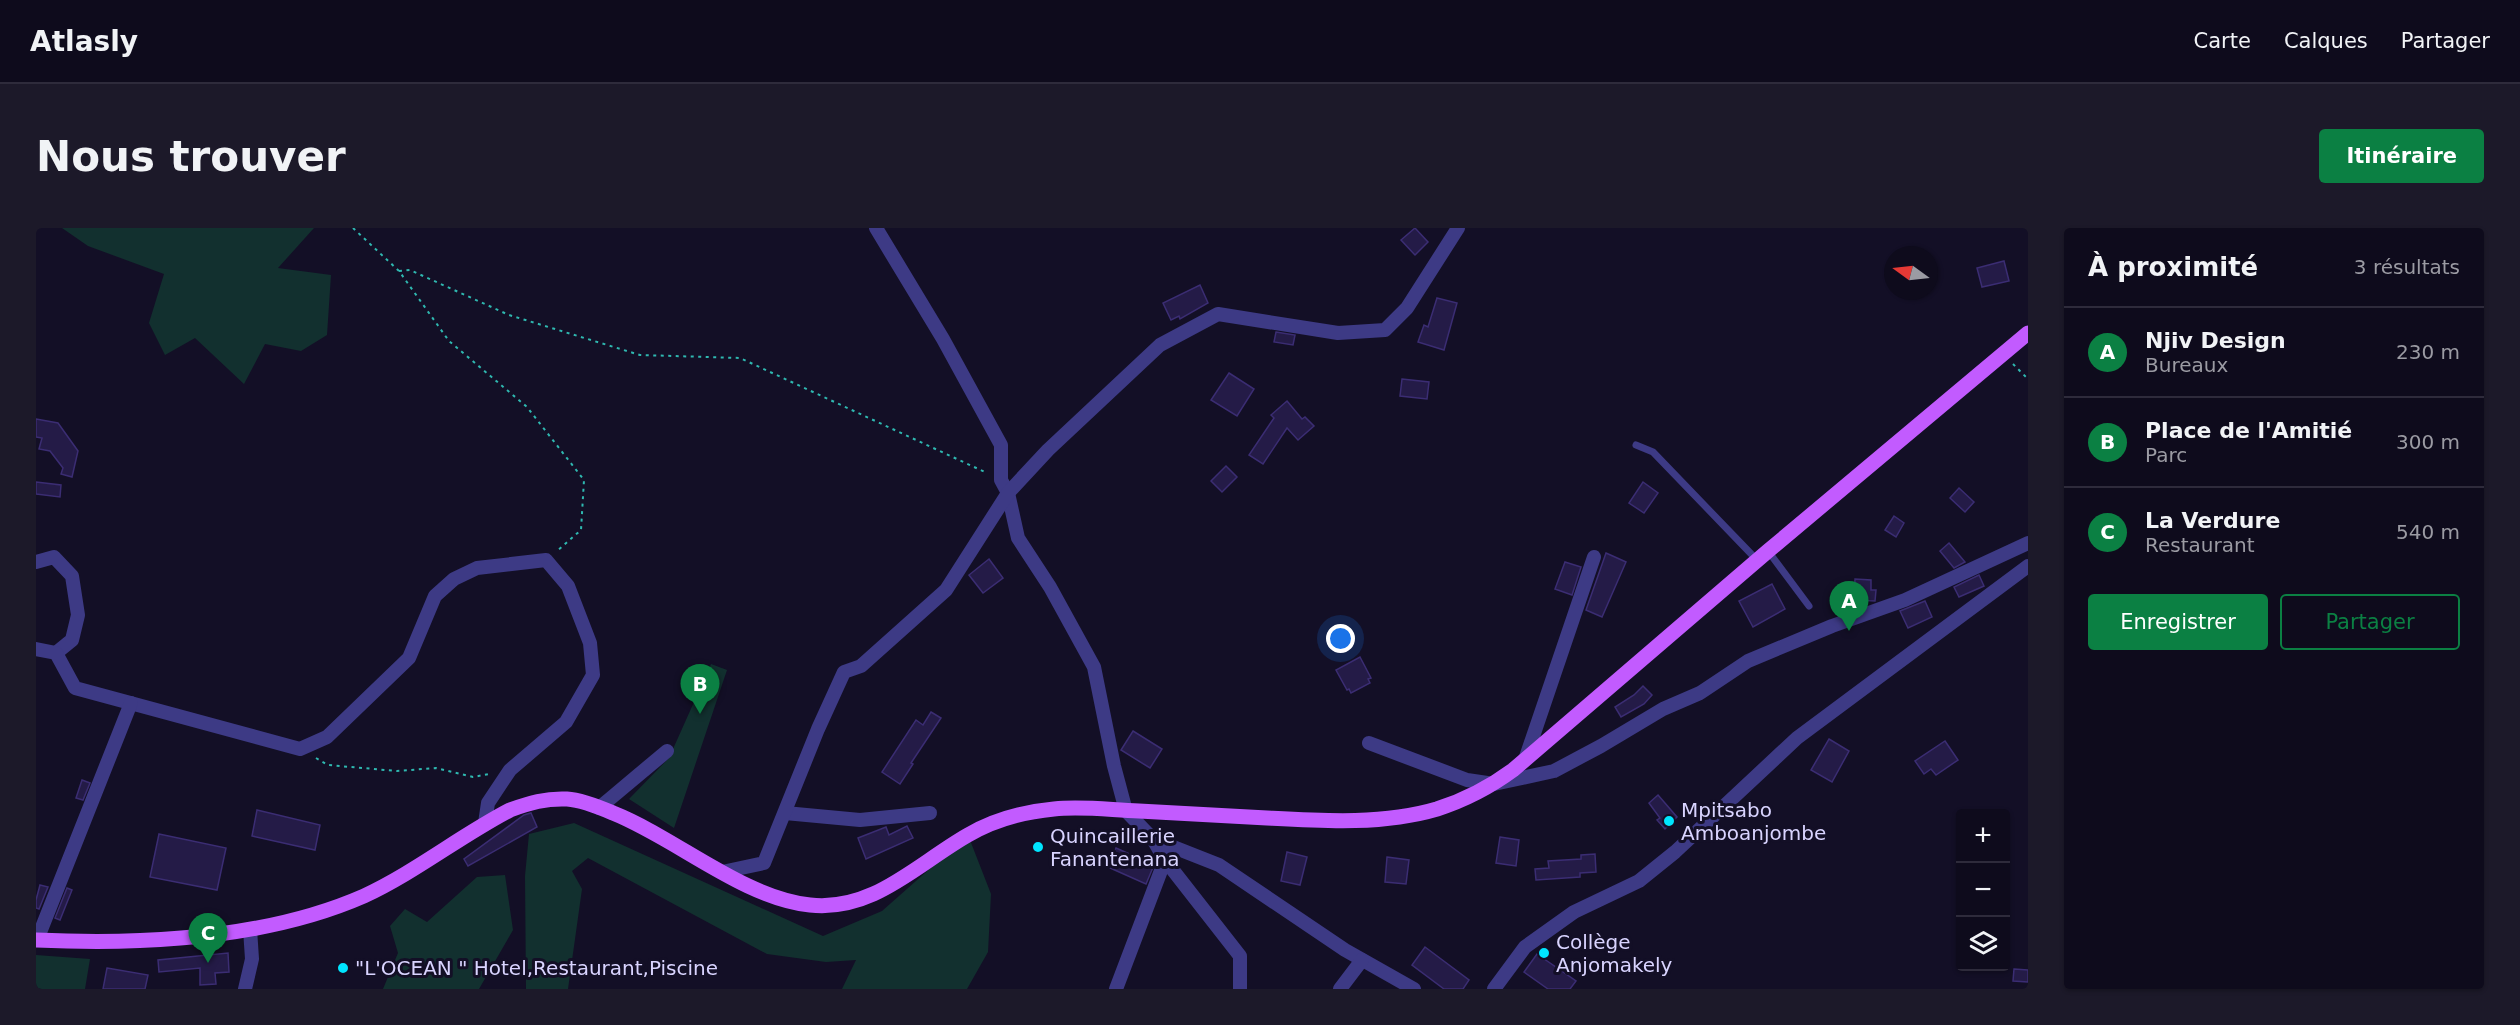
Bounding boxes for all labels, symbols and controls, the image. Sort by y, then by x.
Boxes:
text: Atlasly [30,25,138,58]
text: Carte [2194,29,2251,53]
text: Calques [2284,29,2368,53]
text: Partager [2401,29,2490,53]
button: Itinéraire [2319,129,2484,183]
text: Nous trouver [36,132,346,181]
north arrow [1884,246,1938,300]
text: À proximité [2088,252,2258,282]
text: 3 résultats [2354,255,2460,279]
text: Njiv Design [2145,328,2286,353]
text: A [2100,340,2115,364]
text: 230 m [2396,340,2460,364]
text: Bureaux [2145,353,2228,377]
text: Place de l'Amitié [2145,418,2352,443]
text: B [2100,430,2115,454]
text: 300 m [2396,430,2460,454]
text: Parc [2145,443,2187,467]
text: La Verdure [2145,508,2280,533]
text: C [2100,520,2115,544]
text: 540 m [2396,520,2460,544]
text: Restaurant [2145,533,2255,557]
pin: A [1830,582,1868,631]
button: Enregistrer [2088,594,2268,650]
button: Partager [2280,594,2460,650]
your location [1326,624,1355,653]
pin: B [680,664,720,714]
place label: Mpitsabo Amboanjombe [1681,798,1826,845]
map controls [1956,809,2010,971]
button: + [1956,809,2010,863]
marker: Mpitsabo Amboanjombe [1662,814,1676,828]
place label: Quincaillerie Fanantenana [1050,824,1180,871]
marker: Quincaillerie Fanantenana [1031,840,1045,854]
button: − [1956,863,2010,917]
pin: C [188,914,228,963]
button: layers [1956,917,2010,971]
place label: Collège Anjomakely [1556,930,1673,977]
marker: Collège Anjomakely [1537,946,1551,960]
place label: "L'OCEAN " Hotel,Restaurant,Piscine [355,956,718,980]
marker: "L'OCEAN " Hotel,Restaurant,Piscine [336,961,350,975]

